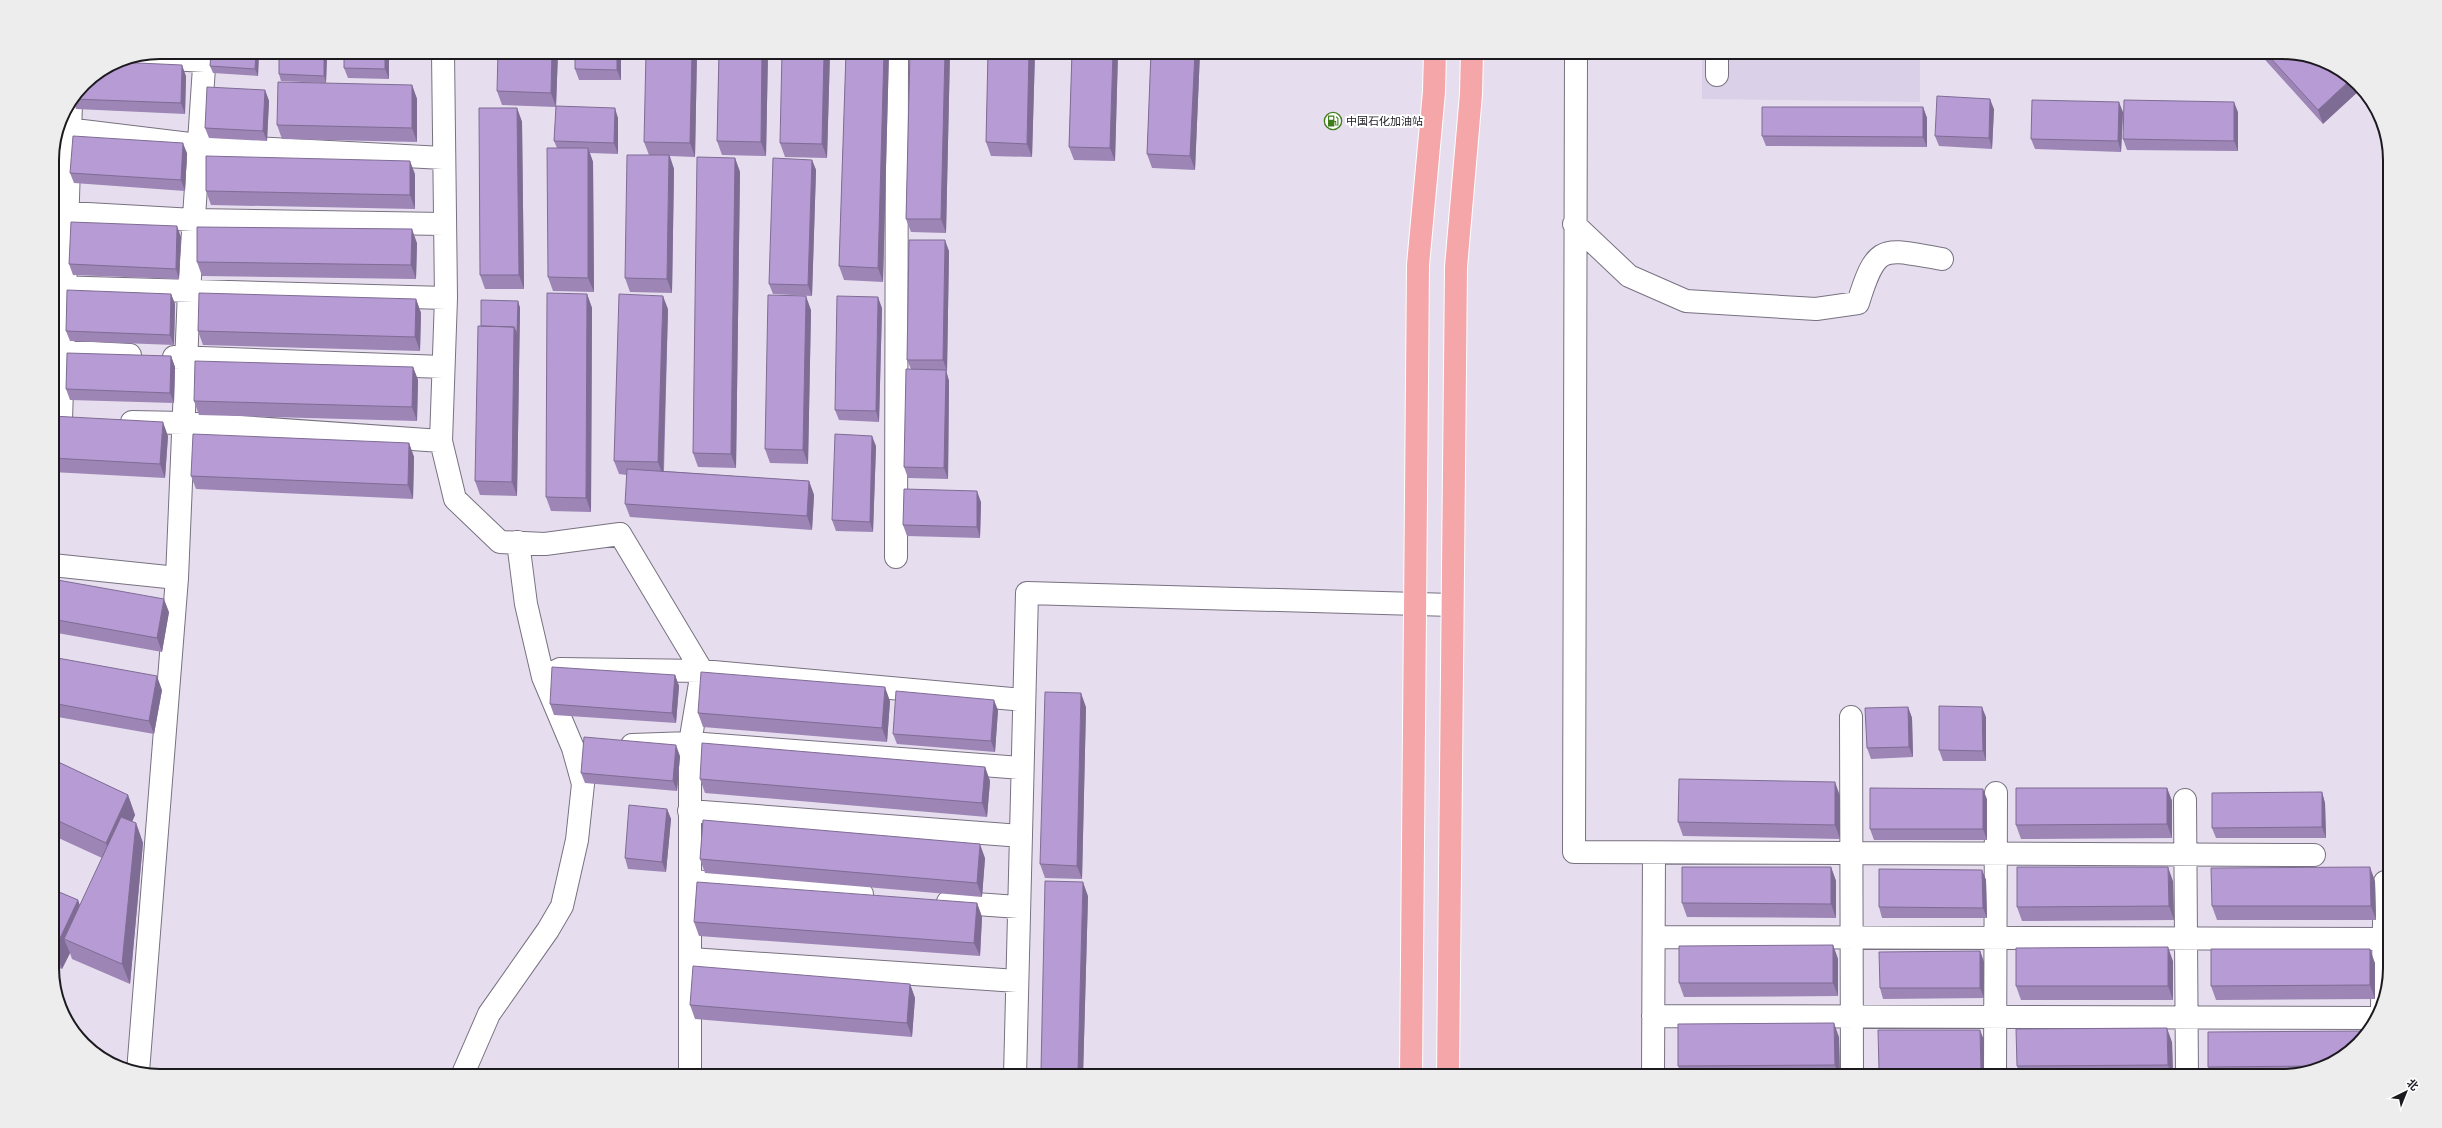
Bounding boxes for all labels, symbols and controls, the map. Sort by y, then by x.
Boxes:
fuel station icon: 中国石化加油站 [1323,111,1343,131]
place label: 中国石化加油站 [1346,114,1423,128]
north arrow [2386,1072,2426,1112]
text: 北 [2404,1076,2422,1094]

